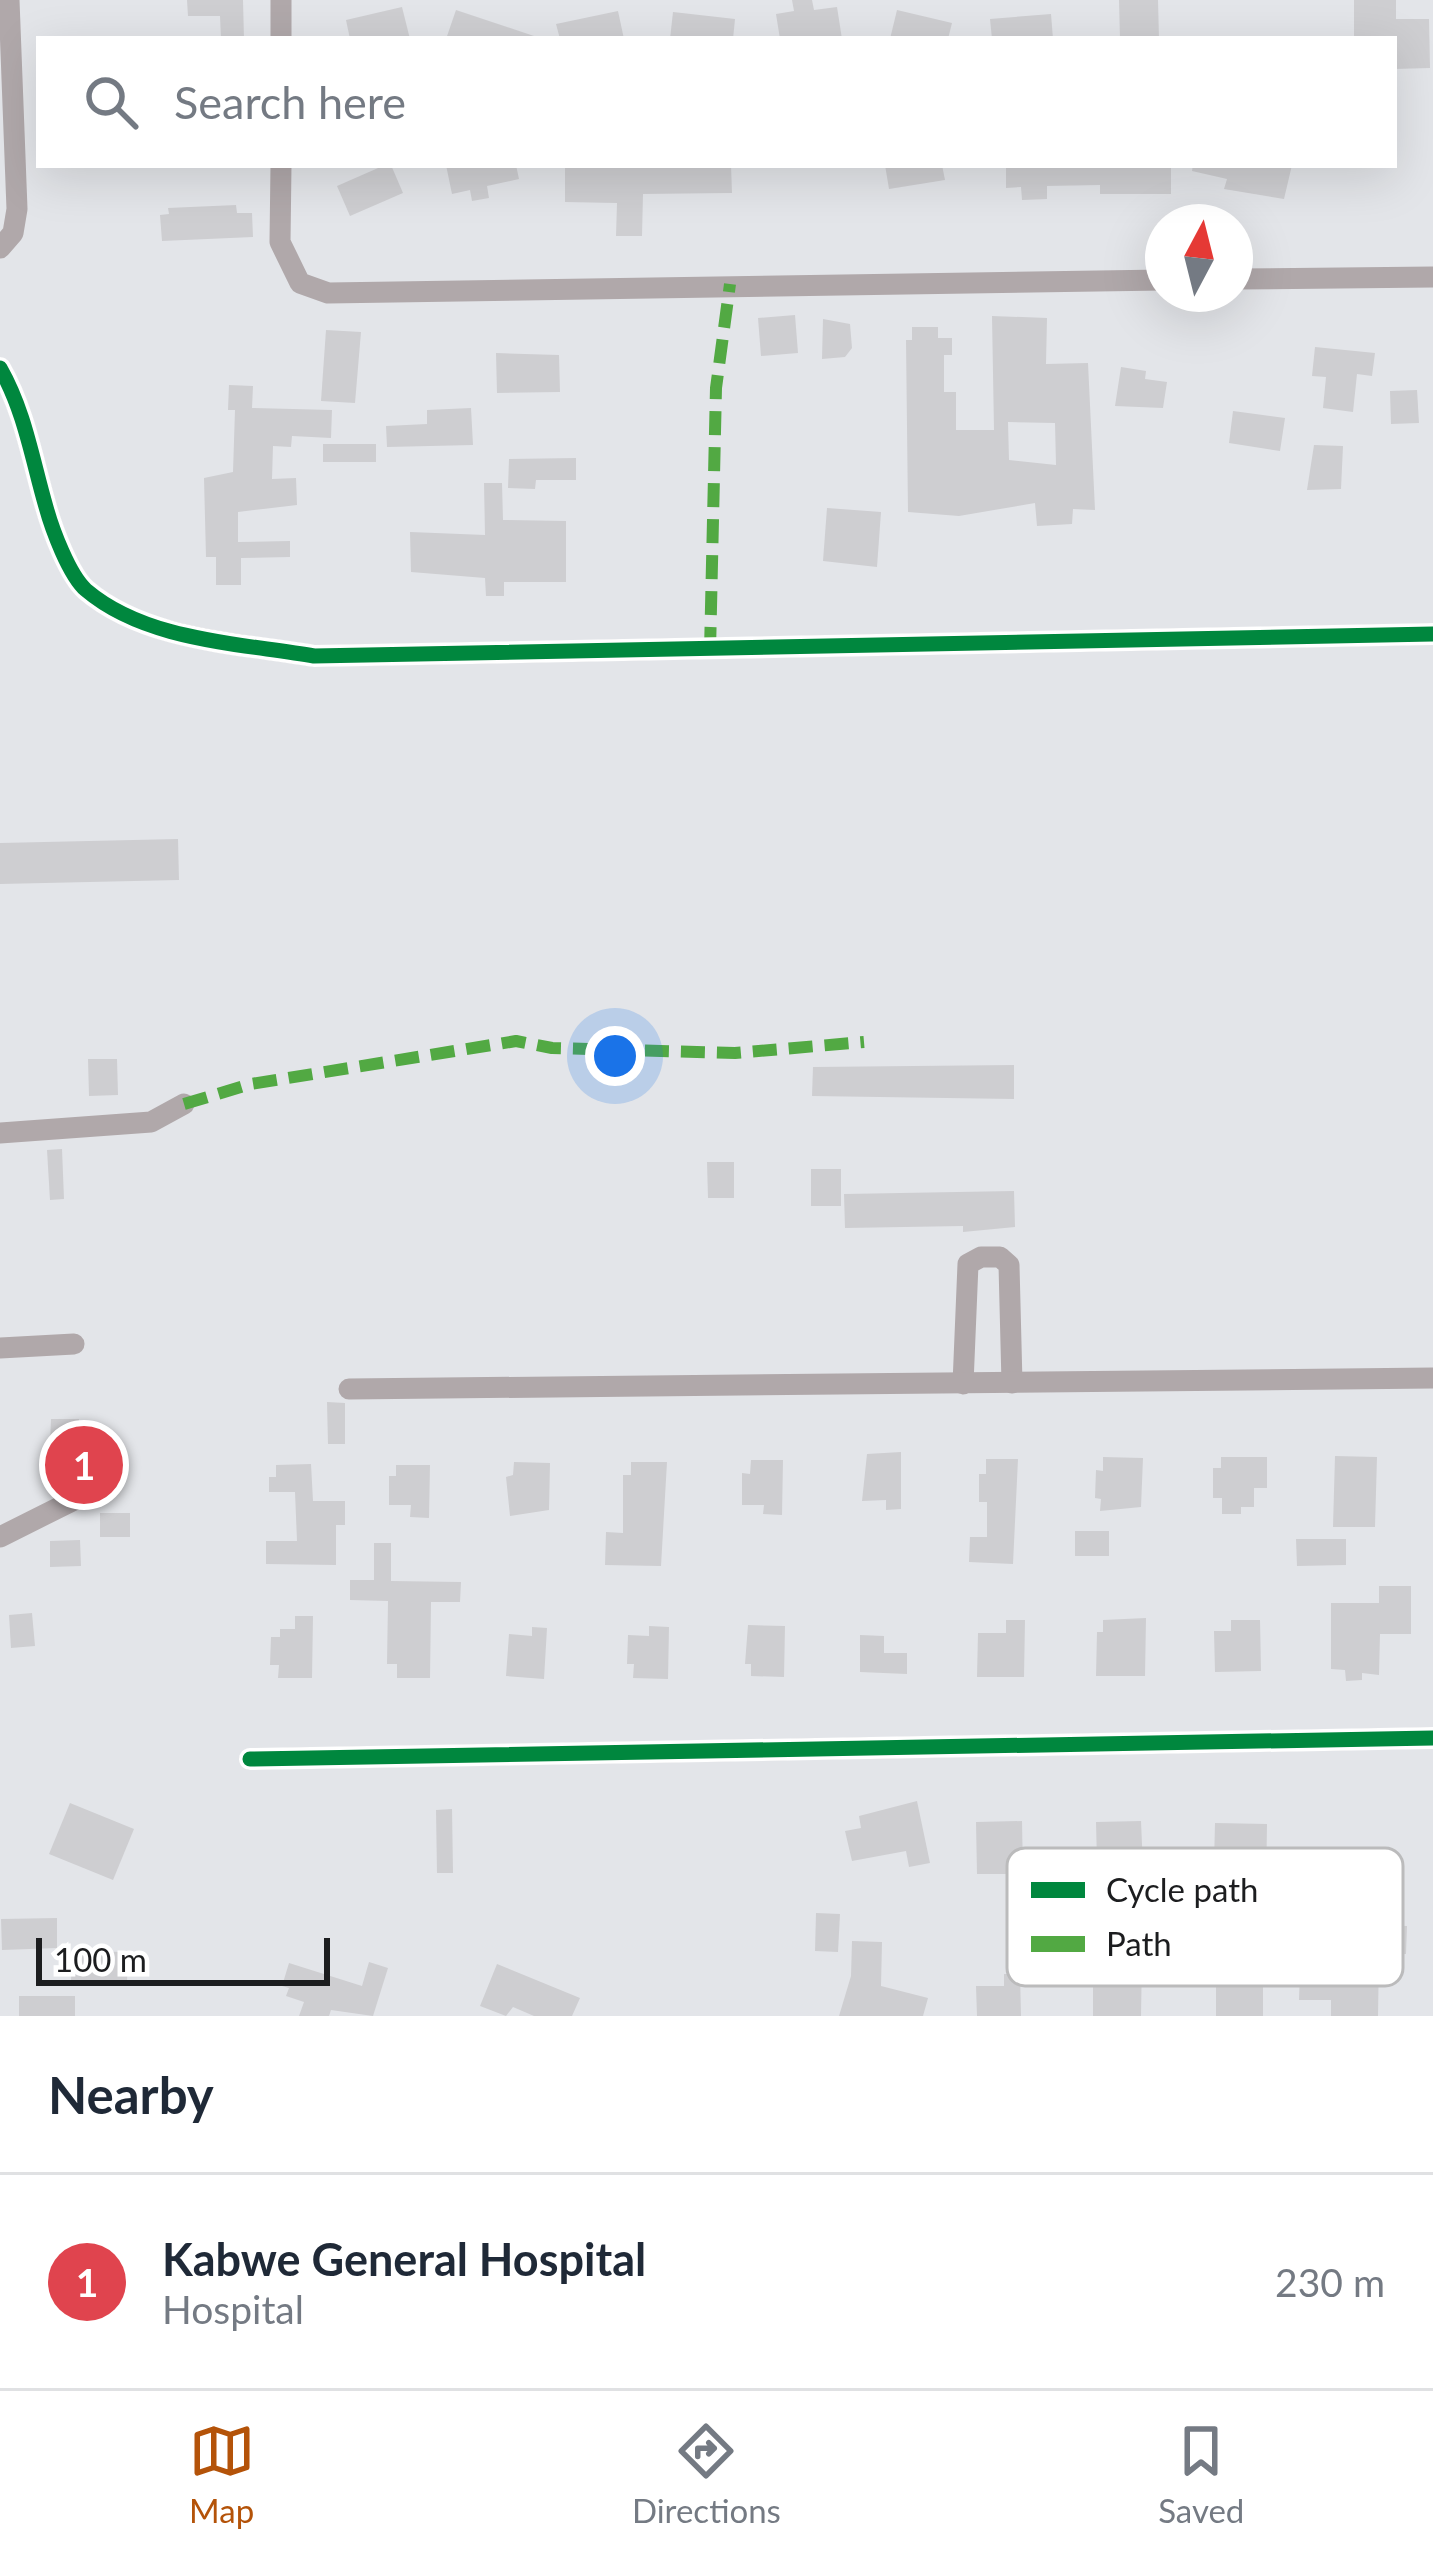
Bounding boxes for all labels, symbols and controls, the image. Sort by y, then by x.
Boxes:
search box [36,36,1397,168]
icon: search [78,69,144,135]
text: Search here [174,75,406,129]
north arrow [1145,204,1253,312]
your location [585,1026,645,1086]
pin: 1 [45,1420,123,1510]
legend [1007,1848,1403,1986]
text: Cycle path [1106,1869,1258,1909]
text: Path [1106,1923,1172,1963]
scale bar [36,1932,330,1985]
text: 100 m [54,1939,147,1979]
text: Nearby [48,2064,214,2125]
text: Kabwe General Hospital [162,2232,646,2286]
text: 1 [76,2259,98,2305]
text: 230 m [1275,2259,1385,2305]
text: Hospital [162,2286,304,2332]
tab: Map [189,2418,255,2530]
tab: Directions [632,2418,781,2530]
tab: Saved [1158,2418,1244,2530]

